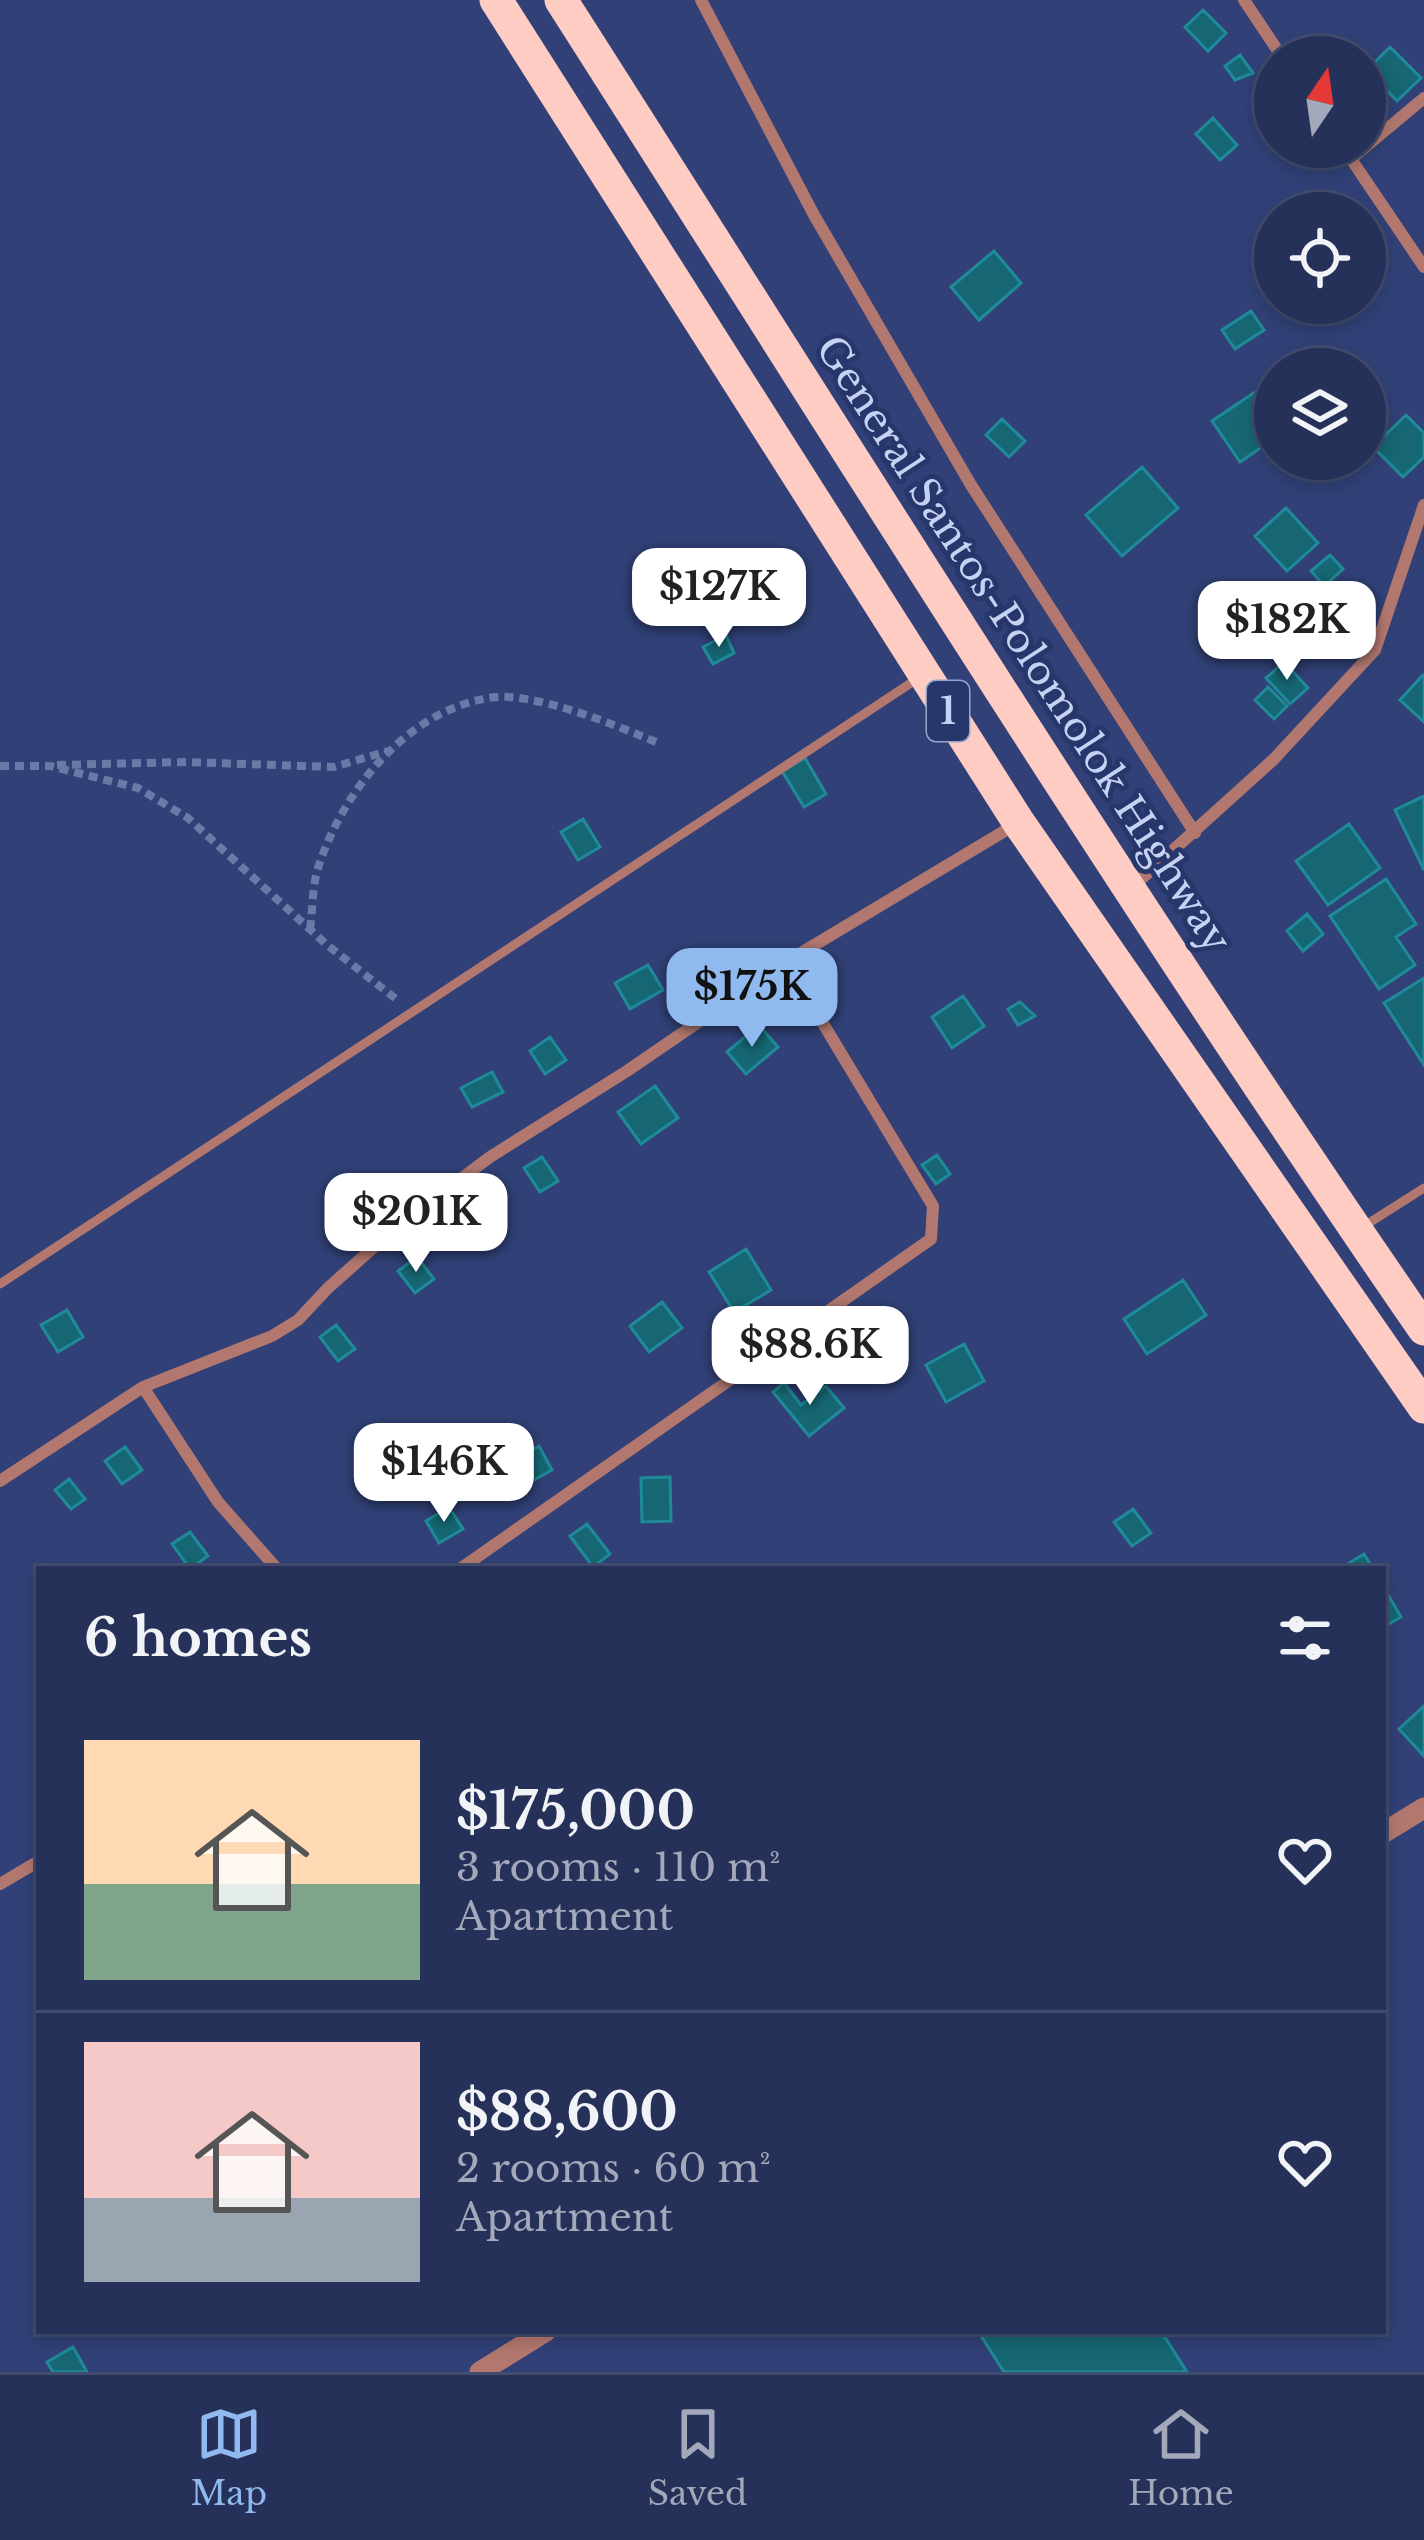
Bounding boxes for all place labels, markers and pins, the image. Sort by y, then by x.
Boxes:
pin: $127K [635,548,803,650]
pin: $182K [1203,581,1371,683]
pin: $175K [668,948,836,1050]
pin: $201K [332,1173,500,1275]
pin: $88.6K [712,1306,908,1408]
pin: $146K [360,1423,528,1525]

